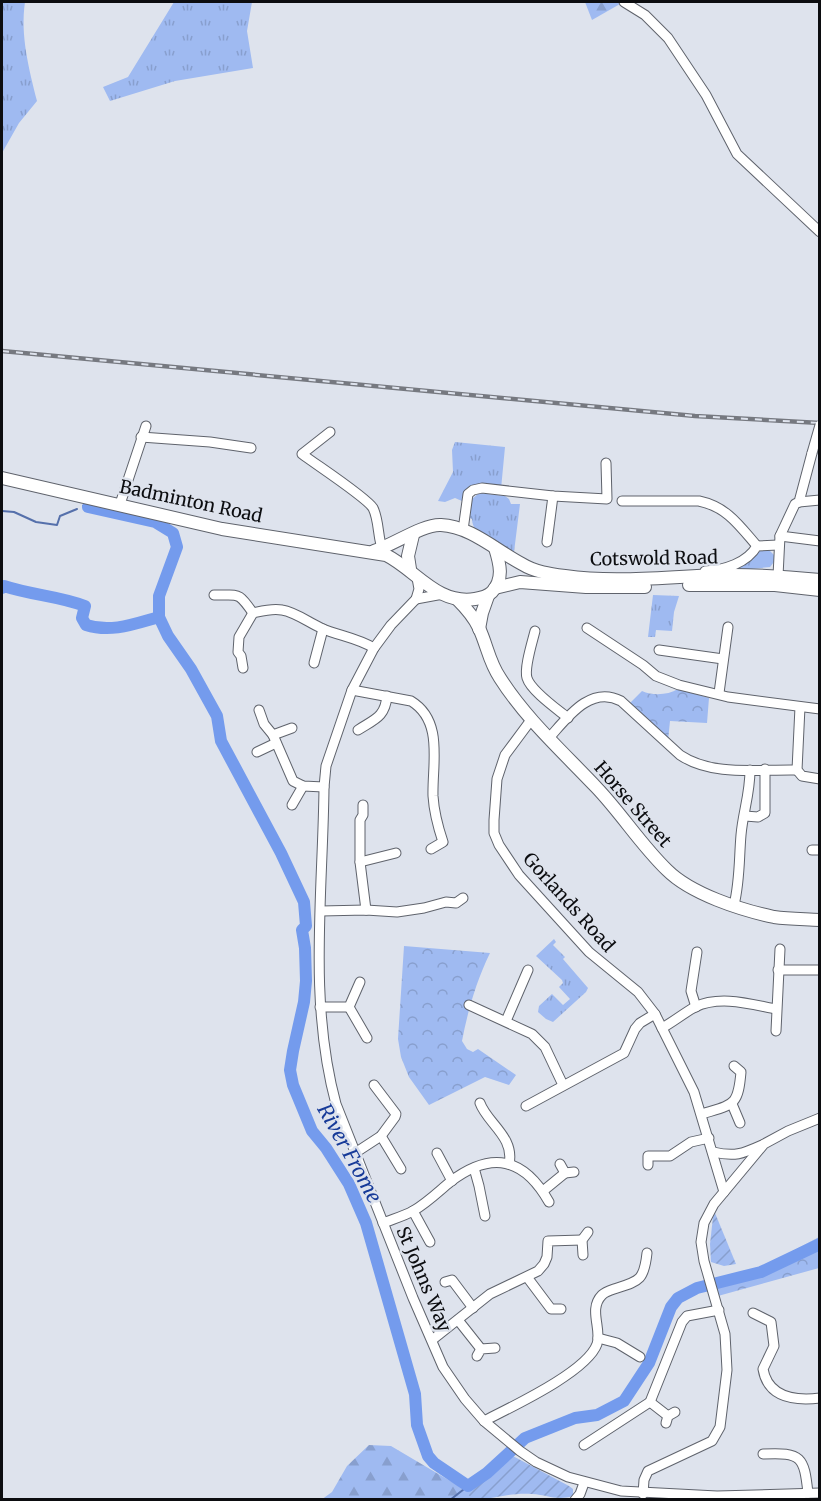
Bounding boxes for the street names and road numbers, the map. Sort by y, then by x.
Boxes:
street label: Badminton Road [117,475,265,527]
street label: Cotswold Road [590,545,718,571]
street label: Horse Street [589,756,677,852]
street label: Gorlands Road [518,847,620,957]
street label: St Johns Way [391,1223,457,1336]

